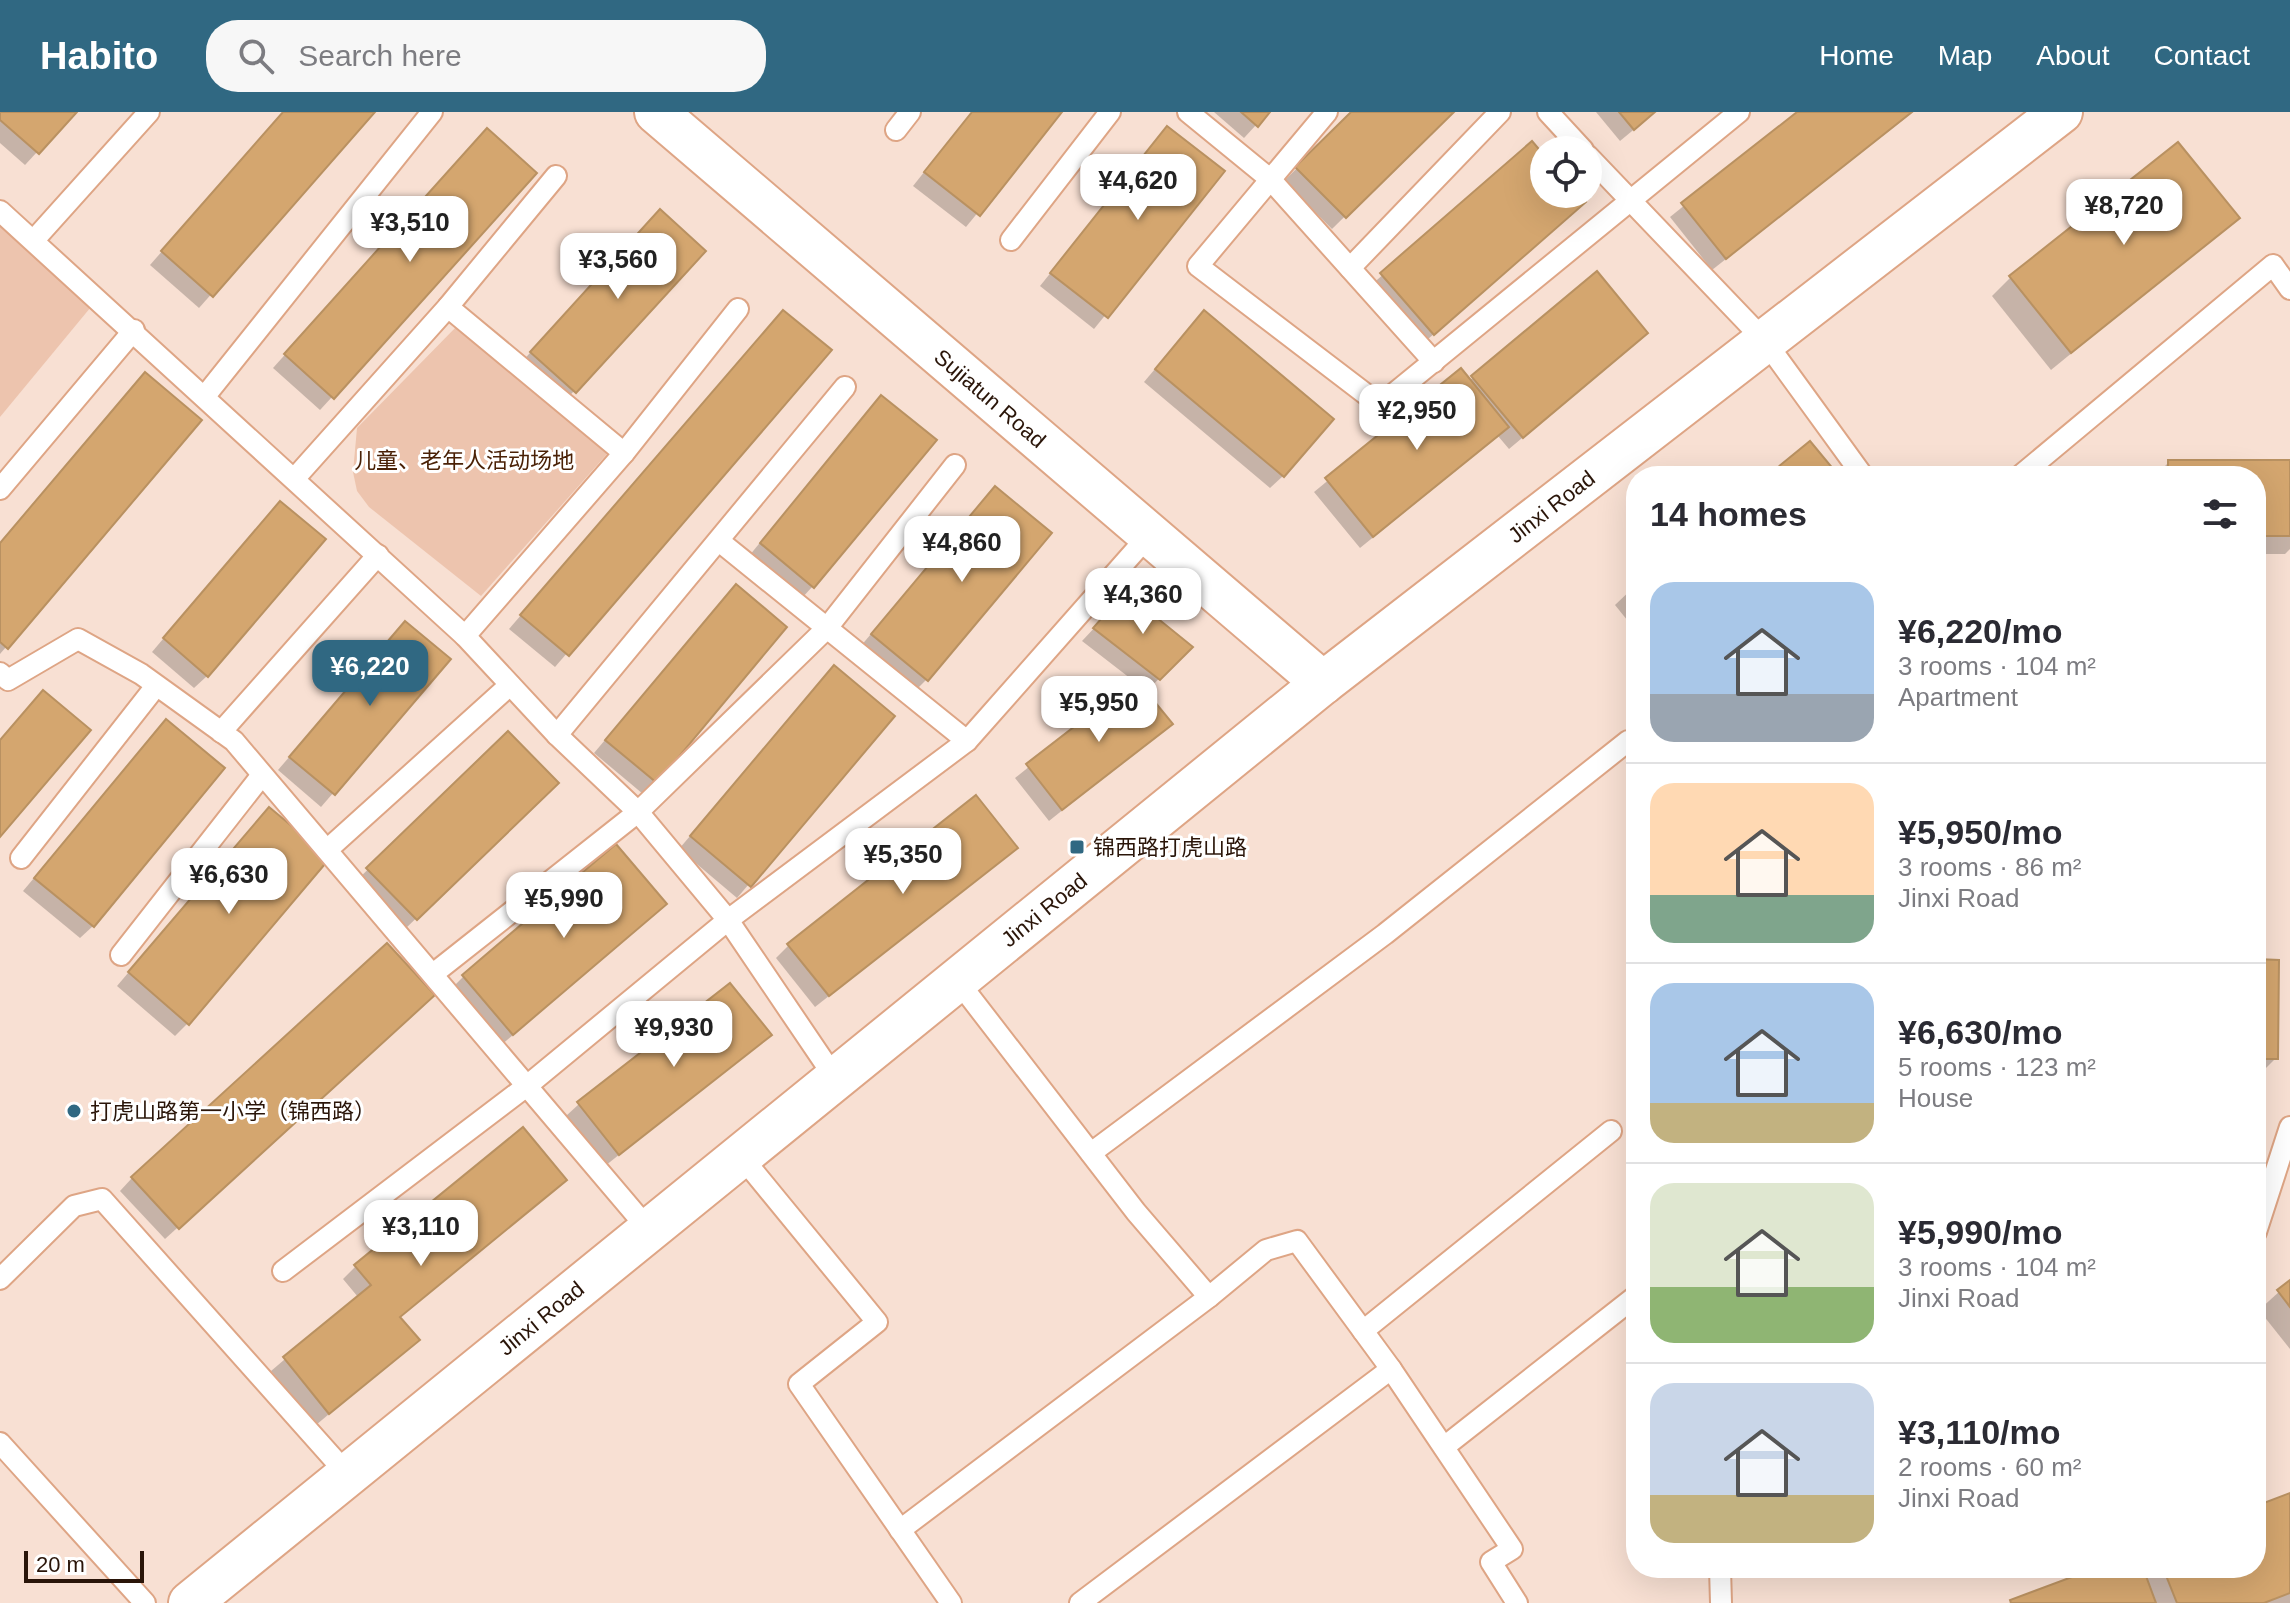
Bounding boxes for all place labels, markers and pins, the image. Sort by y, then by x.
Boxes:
pin: ¥4,620 [1073,154,1203,222]
pin: ¥8,720 [2059,179,2189,247]
pin: ¥3,510 [345,196,475,264]
pin: ¥3,560 [553,233,683,301]
pin: ¥2,950 [1352,384,1482,452]
pin: ¥4,860 [897,516,1027,584]
pin: ¥4,360 [1078,568,1208,636]
pin: ¥6,220 [305,640,435,708]
pin: ¥5,950 [1034,676,1164,744]
pin: ¥5,350 [838,828,968,896]
place label: 锦西路打虎山路 [1093,835,1247,860]
marker: 锦西路打虎山路 [1068,838,1086,856]
pin: ¥6,630 [164,848,294,916]
pin: ¥5,990 [499,872,629,940]
pin: ¥9,930 [609,1001,739,1069]
place label: 打虎山路第一小学（锦西路） [90,1099,376,1124]
marker: 打虎山路第一小学（锦西路） [65,1102,83,1120]
pin: ¥3,110 [356,1200,486,1268]

